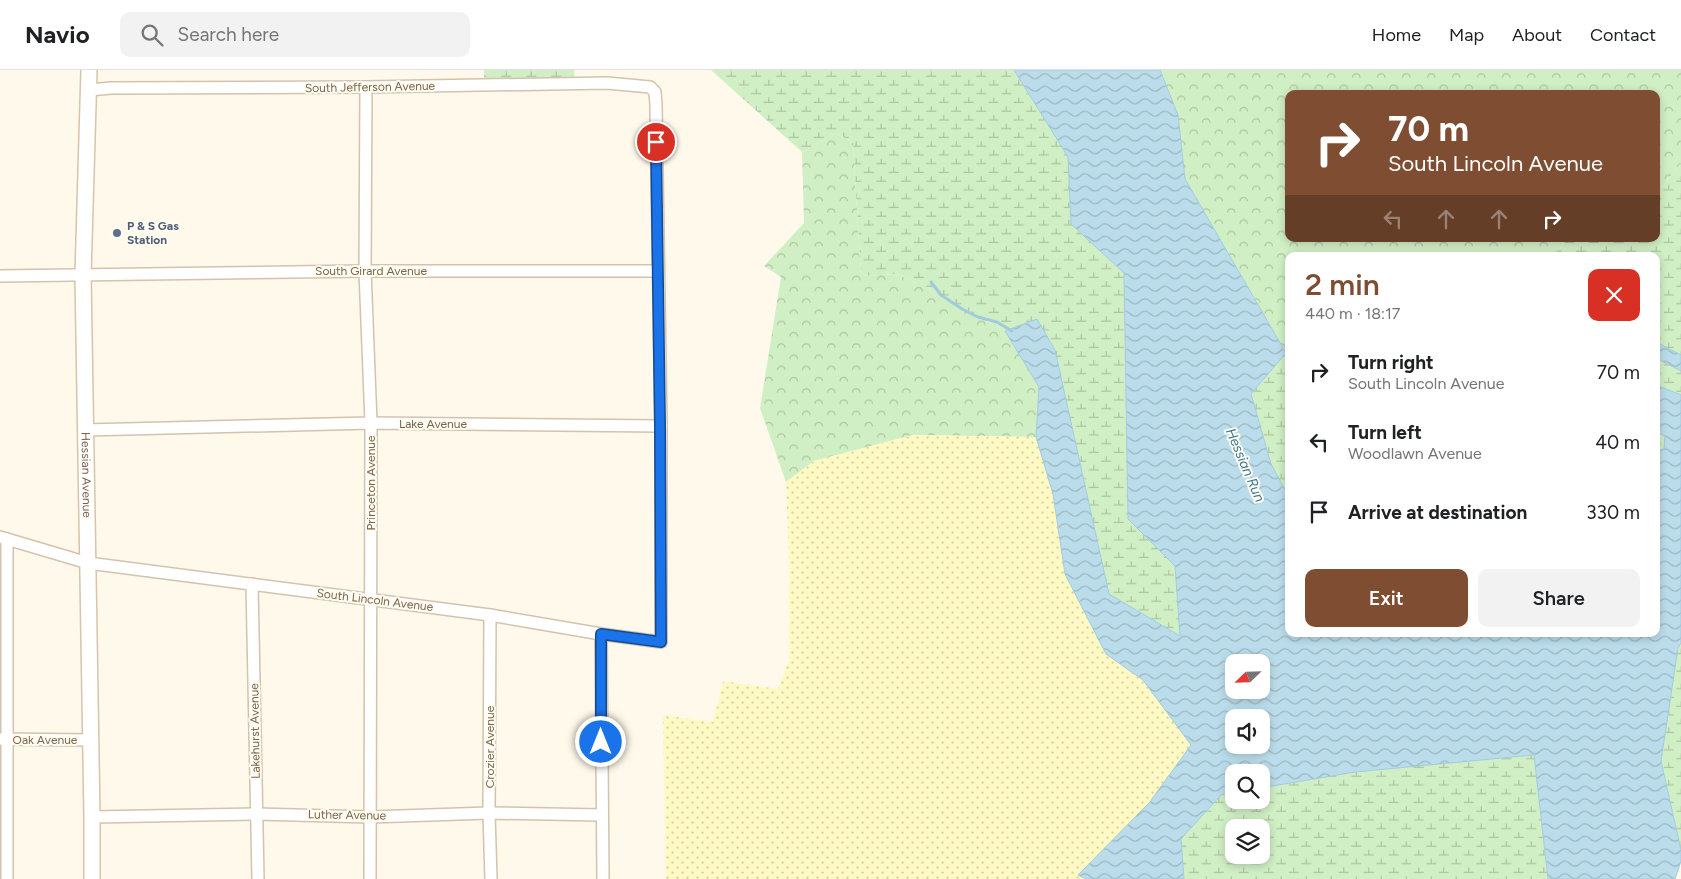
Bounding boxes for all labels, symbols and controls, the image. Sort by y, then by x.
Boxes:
search box [120,12,470,57]
text: Navio [25,20,90,49]
icon: search [138,21,166,49]
text: Search here [178,23,279,46]
text: Home [1372,24,1421,46]
text: Map [1449,24,1484,46]
text: About [1512,24,1562,46]
text: Contact [1590,24,1656,46]
street label: South Jefferson Avenue [305,79,436,95]
text: 70 m [1388,108,1469,150]
icon: right [1305,110,1370,175]
pin [635,121,677,163]
icon: arrive [642,128,670,156]
text: South Lincoln Avenue [1388,150,1603,177]
icon: left [1379,205,1407,233]
icon: ahead [1432,205,1460,233]
icon: ahead [1485,205,1513,233]
icon: right [1538,205,1566,233]
place label: P & S Gas Station [127,219,179,247]
marker: P & S Gas Station [111,227,123,239]
street label: South Girard Avenue [315,264,427,278]
text: 2 min [1305,266,1380,303]
button: close [1588,269,1640,321]
text: 440 m · 18:17 [1305,304,1400,323]
text: Turn right [1348,351,1434,374]
icon: right [1305,358,1333,386]
text: 70 m [1597,361,1640,384]
text: South Lincoln Avenue [1348,374,1504,393]
street label: Lake Avenue [399,417,468,431]
text: Turn left [1348,421,1422,444]
water label: Hessian Run [1222,426,1268,505]
icon: left [1305,428,1333,456]
text: 40 m [1595,431,1640,454]
street label: Hessian Avenue [79,432,94,518]
street label: Princeton Avenue [364,435,378,531]
text: Woodlawn Avenue [1348,444,1482,463]
icon: arrive [1305,498,1333,526]
text: Arrive at destination [1348,501,1527,524]
text: 330 m [1586,501,1640,524]
button: Exit [1305,569,1468,627]
button: Share [1478,569,1640,627]
street label: South Lincoln Avenue [316,586,434,614]
north arrow [1225,654,1270,699]
map controls [1225,654,1270,864]
street label: Lakehurst Avenue [247,683,263,779]
street label: Crozier Avenue [483,705,497,788]
button: sound [1225,709,1270,754]
position arrow [574,715,626,767]
street label: Oak Avenue [13,733,78,747]
button: search [1225,764,1270,809]
street label: Luther Avenue [308,807,387,823]
button: layers [1225,819,1270,864]

